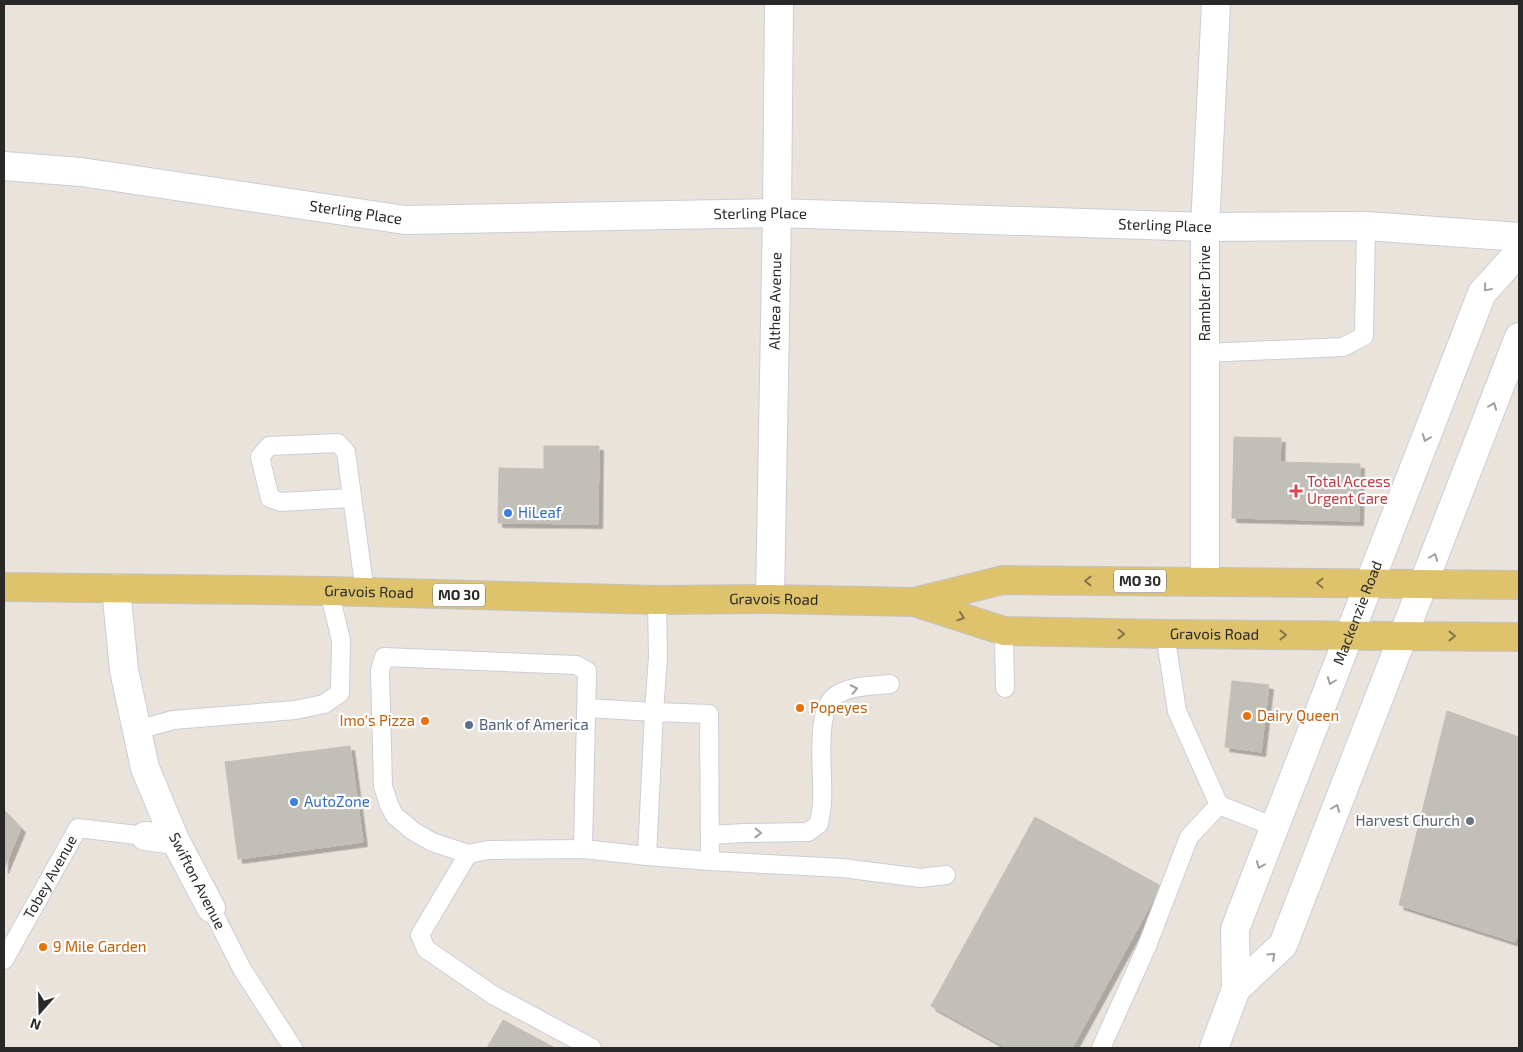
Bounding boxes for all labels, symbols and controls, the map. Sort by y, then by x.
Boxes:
street label: Sterling Place [308,196,404,227]
street label: Sterling Place [713,203,807,222]
street label: Sterling Place [1118,214,1212,235]
street label: Rambler Drive [1195,245,1213,341]
street label: Althea Avenue [765,252,784,350]
one-way arrow [1483,283,1492,292]
one-way arrow [1487,402,1497,410]
one-way arrow [1422,433,1432,442]
place label: Total Access Urgent Care [1307,472,1391,507]
marker: Total Access Urgent Care [1289,484,1303,498]
place label: HiLeaf [518,503,562,521]
marker: HiLeaf [502,507,514,519]
one-way arrow [1428,553,1438,562]
street label: Mackenzie Road [1328,558,1385,667]
road number: MO 30 [1114,570,1166,592]
one-way arrow [1084,576,1092,586]
one-way arrow [1316,578,1324,588]
street label: Gravois Road [324,581,414,601]
road number: MO 30 [433,584,485,606]
street label: Gravois Road [729,589,819,608]
one-way arrow [956,611,964,621]
street label: Gravois Road [1170,624,1259,643]
one-way arrow [1117,628,1125,639]
one-way arrow [1280,630,1288,640]
one-way arrow [1449,631,1457,641]
one-way arrow [1327,676,1337,685]
one-way arrow [849,684,858,695]
place label: Popeyes [810,698,868,716]
marker: Popeyes [794,702,806,714]
place label: Dairy Queen [1257,706,1339,725]
marker: Dairy Queen [1241,710,1253,722]
place label: Imo's Pizza [339,711,415,729]
marker: Imo's Pizza [419,715,431,727]
place label: Bank of America [479,715,589,733]
marker: Bank of America [463,719,475,731]
place label: AutoZone [304,792,370,810]
marker: AutoZone [288,796,300,808]
one-way arrow [1330,804,1341,813]
place label: Harvest Church [1355,811,1460,829]
marker: Harvest Church [1464,815,1476,827]
one-way arrow [755,828,763,838]
street label: Swifton Avenue [166,829,230,932]
street label: Tobey Avenue [19,832,80,922]
one-way arrow [1256,860,1266,869]
place label: 9 Mile Garden [53,937,147,955]
marker: 9 Mile Garden [37,941,49,953]
one-way arrow [1266,953,1275,962]
north arrow [15,987,65,1037]
text: N [28,1015,43,1034]

